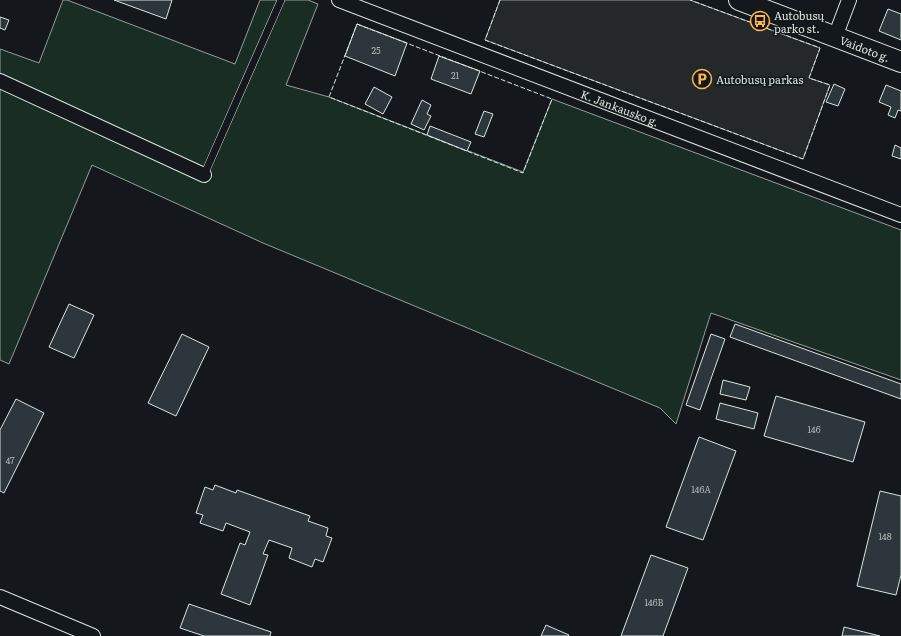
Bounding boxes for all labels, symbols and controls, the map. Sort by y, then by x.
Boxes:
place label: Autobusų parko st. [774,7,824,36]
bus stop icon: Autobusų parko st. [749,10,771,32]
street label: Vaidoto g. [838,31,893,65]
house number: 25 [371,43,381,57]
house number: 21 [451,68,459,82]
parking icon: Autobusų parkas [691,68,713,90]
place label: Autobusų parkas [716,71,803,87]
street label: K. Jankausko g. [579,85,661,130]
house number: 146 [807,422,821,436]
house number: 47 [5,453,15,467]
house number: 146A [691,482,711,496]
house number: 148 [878,529,892,543]
house number: 146B [644,595,664,609]

